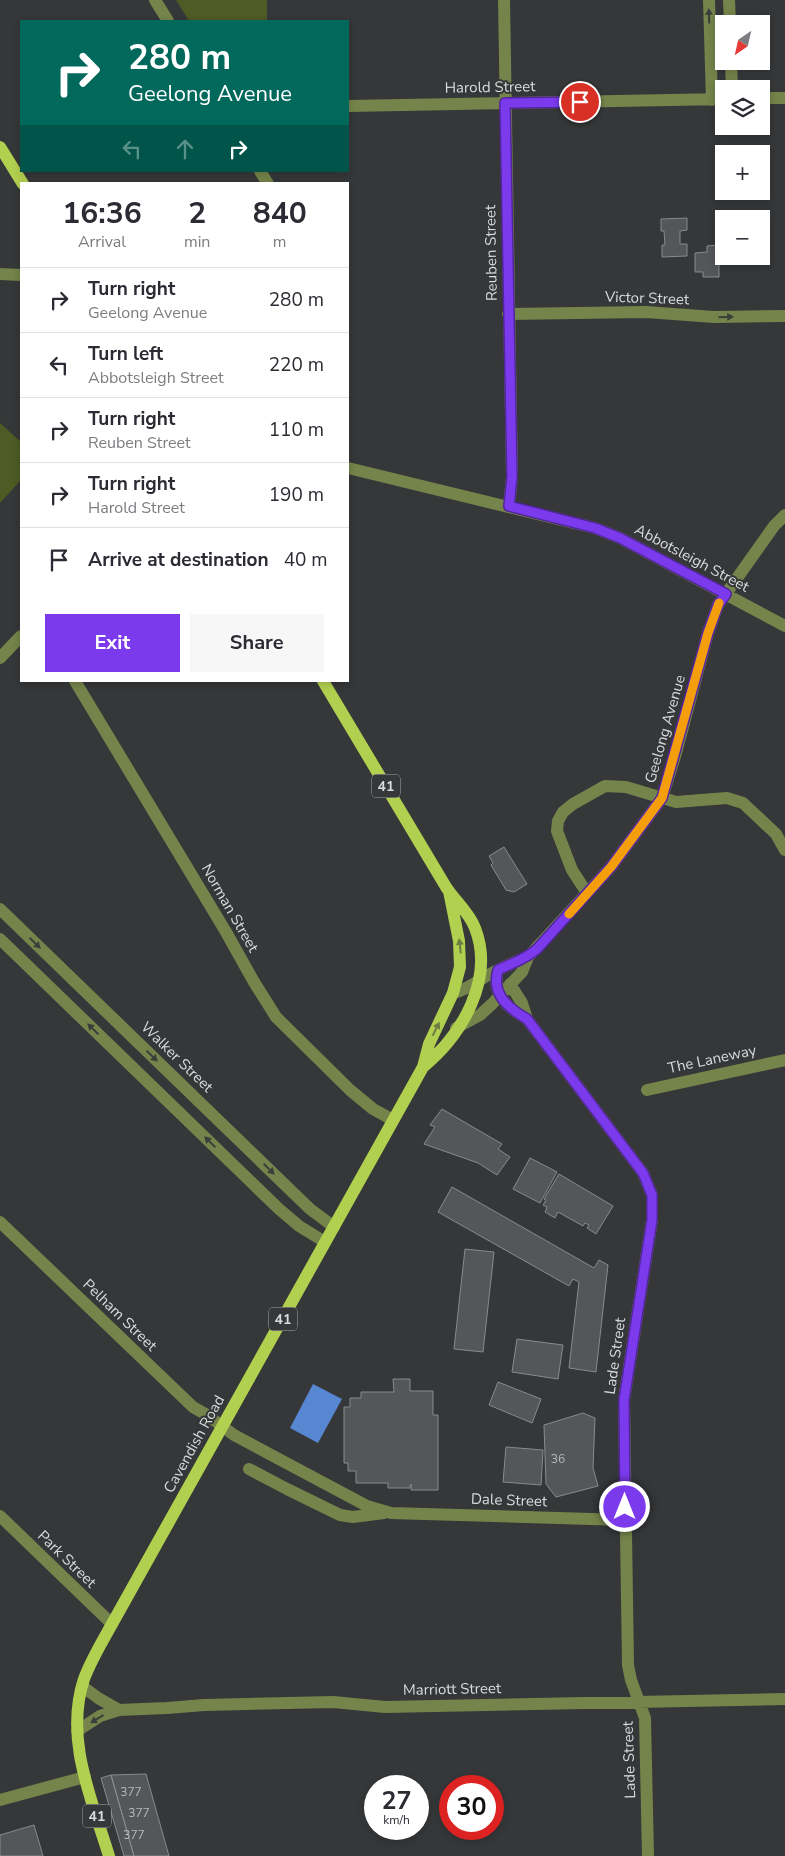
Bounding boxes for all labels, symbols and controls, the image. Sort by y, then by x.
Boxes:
one-way arrow [705,8,713,24]
north arrow [715,15,770,70]
map controls [715,15,770,265]
text: 280 m [128,34,231,81]
icon: right [45,40,110,105]
street label: Harold Street [444,76,536,98]
text: Geelong Avenue [128,79,292,109]
button: layers [715,80,770,135]
pin [559,81,601,123]
icon: arrive [566,88,594,116]
icon: left [118,135,146,163]
icon: ahead [171,135,199,163]
icon: right [224,135,252,163]
button: + [715,145,770,200]
text: 16:36 [62,193,142,234]
text: 2 [188,193,206,234]
text: 840 [253,193,307,234]
street label: Reuben Street [480,204,502,301]
button: − [715,210,770,265]
text: Arrival [78,231,126,253]
text: min [184,231,210,253]
text: m [273,231,287,253]
text: Turn right [88,276,175,302]
icon: right [45,286,73,314]
street label: Victor Street [603,286,690,309]
text: 280 m [269,287,324,313]
text: Geelong Avenue [88,302,207,324]
one-way arrow [718,313,734,321]
text: Turn left [88,341,163,367]
icon: left [45,351,73,379]
text: 220 m [269,352,324,378]
text: Abbotsleigh Street [88,367,224,389]
text: Turn right [88,406,175,432]
icon: right [45,416,73,444]
text: 110 m [269,417,324,443]
text: Reuben Street [88,432,191,454]
text: Turn right [88,471,175,497]
icon: right [45,481,73,509]
text: 190 m [269,482,324,508]
text: Harold Street [88,497,185,519]
street label: Abbotsleigh Street [631,519,753,597]
icon: arrive [45,546,73,574]
text: Arrive at destination [88,547,269,573]
text: 40 m [284,547,328,573]
button: Exit [45,614,180,672]
button: Share [190,614,324,672]
street label: Geelong Avenue [640,673,690,785]
road number: 41 [372,774,400,798]
street label: Norman Street [197,860,264,956]
one-way arrow [29,937,41,949]
one-way arrow [456,937,464,953]
street label: Walker Street [136,1017,218,1097]
one-way arrow [432,1022,440,1037]
one-way arrow [87,1023,99,1035]
street label: The Laneway [666,1040,758,1078]
one-way arrow [146,1050,158,1062]
one-way arrow [204,1136,216,1148]
one-way arrow [262,1163,274,1175]
street label: Pelham Street [79,1275,162,1356]
road number: 41 [269,1308,297,1330]
street label: Lade Street [600,1315,630,1396]
street label: Cavendish Road [159,1392,229,1496]
house number: 36 [551,1451,565,1467]
position arrow [598,1480,650,1532]
street label: Dale Street [471,1489,548,1511]
street label: Park Street [33,1526,101,1593]
street label: Marriott Street [403,1678,502,1700]
one-way arrow [91,1715,104,1724]
street label: Lade Street [618,1720,640,1799]
speed limit sign: 30 [439,1775,504,1840]
house number: 377 [120,1784,142,1800]
text: 27 [381,1784,412,1818]
road number: 41 [83,1804,111,1828]
house number: 377 [128,1805,150,1821]
text: km/h [383,1812,410,1828]
house number: 377 [123,1827,145,1843]

